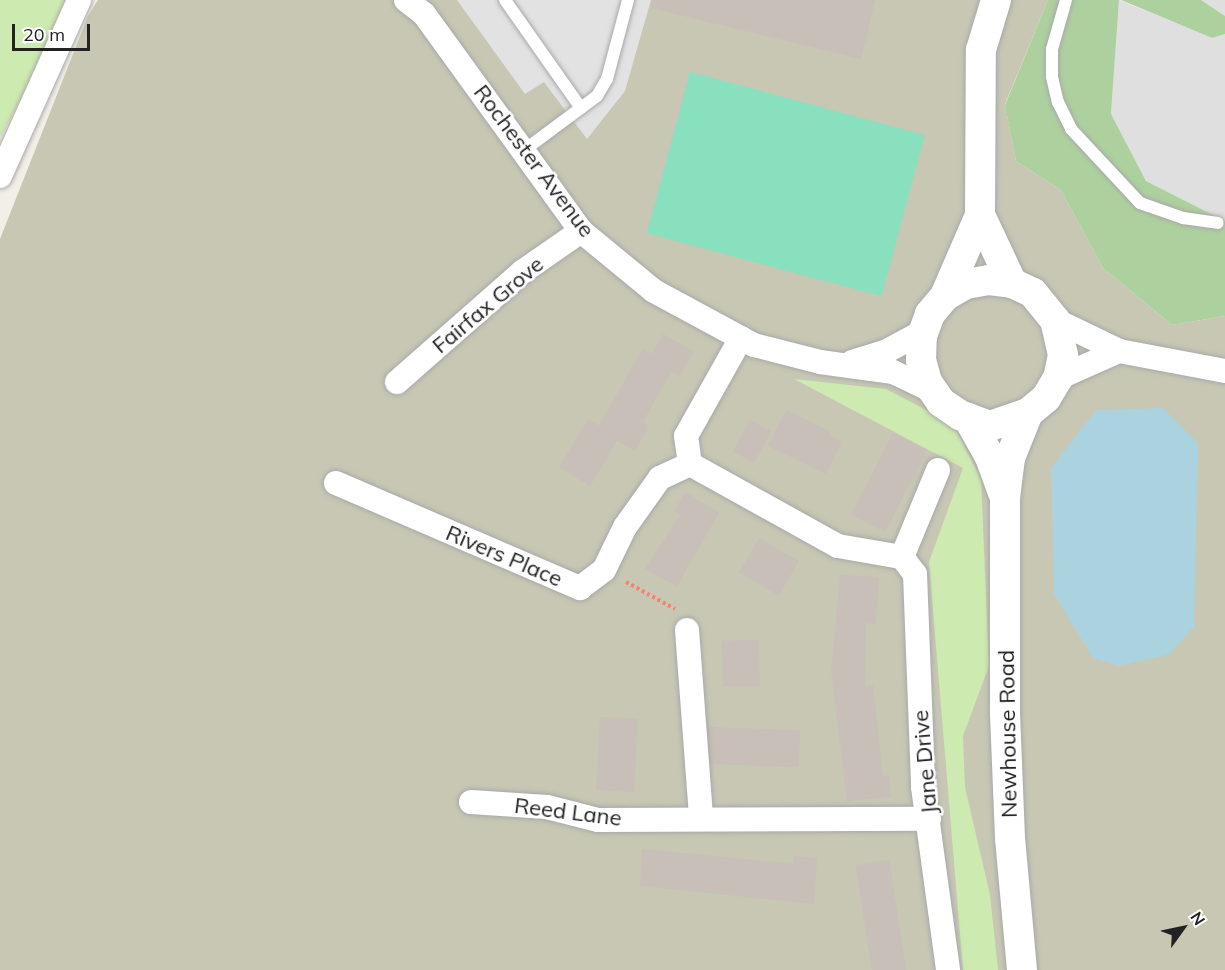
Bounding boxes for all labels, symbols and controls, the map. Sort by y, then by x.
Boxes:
scale bar [15,12,93,50]
text: 20 m [23,23,65,46]
street label: Rochester Avenue [468,80,600,242]
street label: Fairfax Grove [427,251,549,359]
street label: Rivers Place [442,520,566,592]
street label: Newhouse Road [993,650,1023,818]
street label: Jane Drive [907,709,943,815]
street label: Reed Lane [513,792,623,832]
north arrow [1153,898,1213,958]
text: N [1186,908,1210,929]

